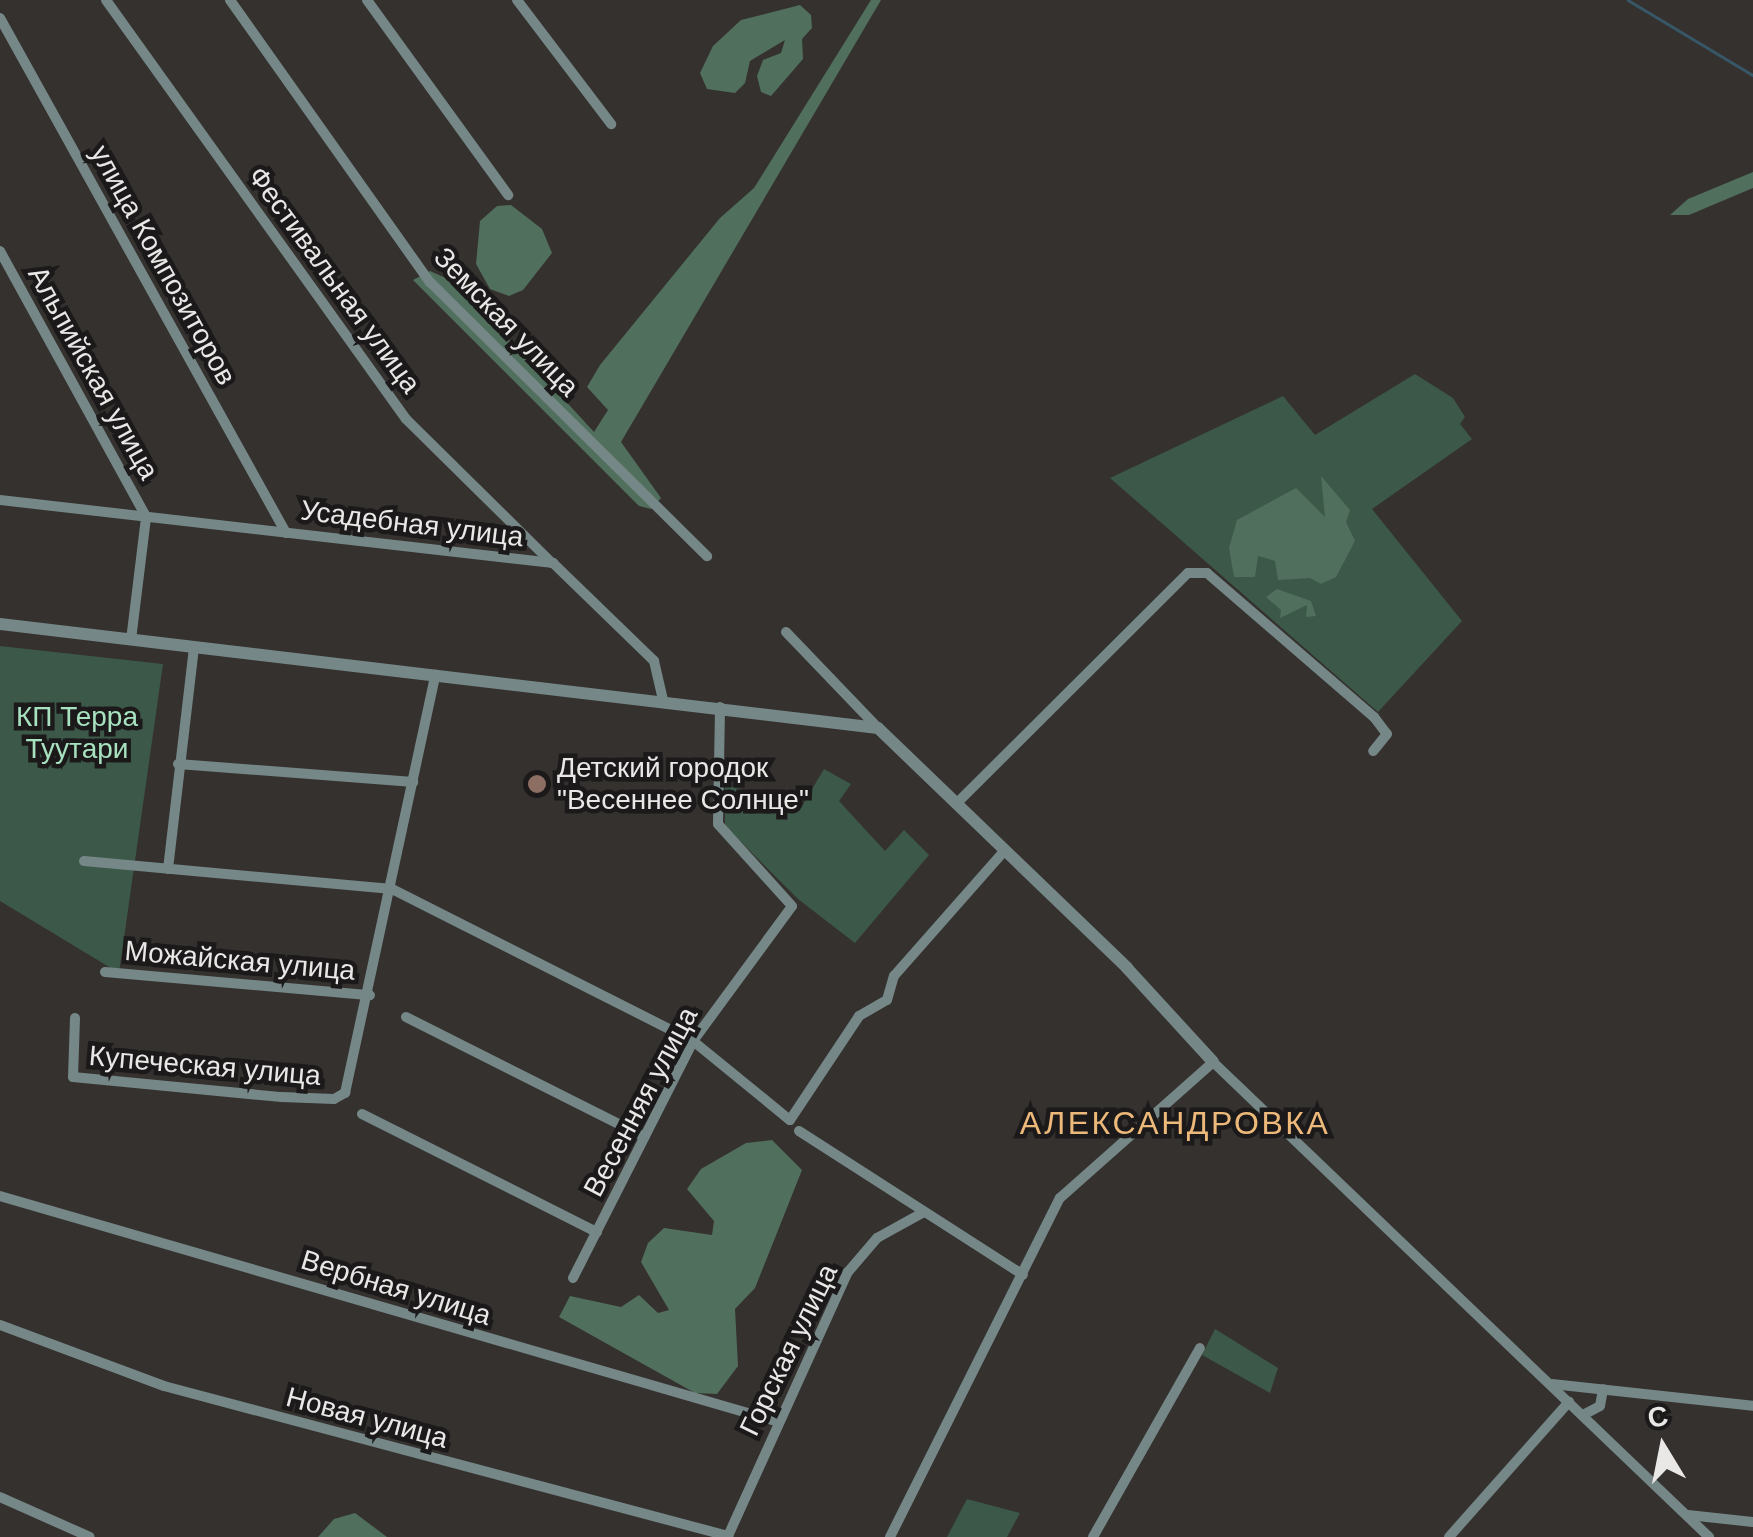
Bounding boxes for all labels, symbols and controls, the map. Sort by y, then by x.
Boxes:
street label: улица Композиторов [83,139,243,391]
street label: Фестивальная улица [241,160,427,400]
street label: Земская улица [427,241,585,403]
street label: Альпийская улица [21,261,165,485]
street label: Усадебная улица [299,494,525,554]
park label: КП Терра Туутари [16,700,138,766]
place label: Детский городок "Весеннее Солнце" [557,751,809,817]
marker: Детский городок "Весеннее Солнце" [526,773,548,795]
street label: Можайская улица [123,934,357,988]
street label: Весенняя улица [577,1001,705,1203]
street label: Купеческая улица [88,1039,322,1093]
district label: АЛЕКСАНДРОВКА [1020,1104,1330,1142]
street label: Вербная улица [297,1243,495,1333]
street label: Горская улица [733,1259,845,1441]
street label: Новая улица [283,1380,451,1456]
north arrow [1613,1397,1713,1497]
text: С [1645,1400,1670,1434]

